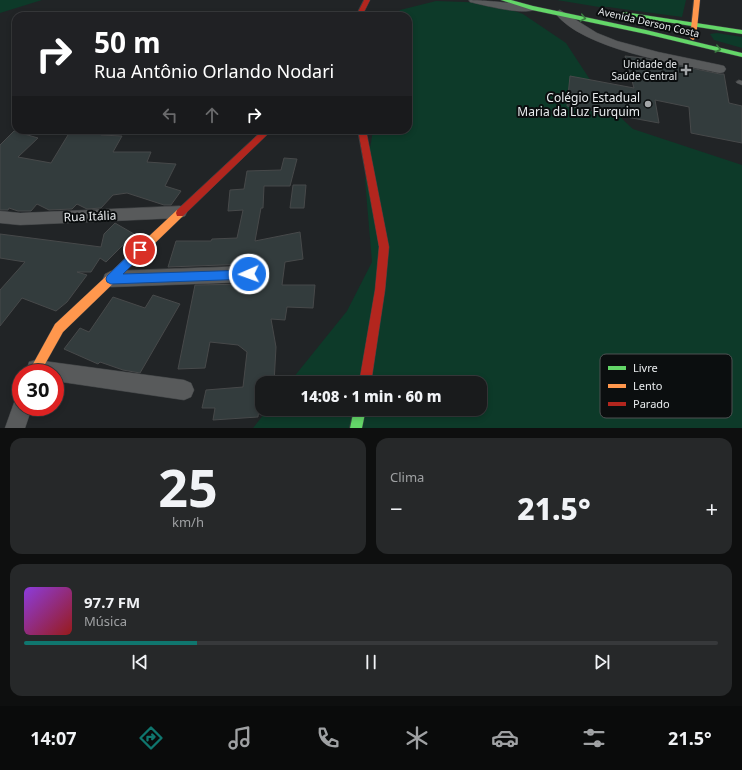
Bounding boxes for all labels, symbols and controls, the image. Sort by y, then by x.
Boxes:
street label: Avenida Derson Costa [597,4,701,40]
one-way arrow [580,14,586,22]
text: 50 m [94,23,161,61]
icon: right [28,28,80,80]
one-way arrow [714,44,721,53]
place label: Unidade de Saúde Central [611,57,677,83]
text: Rua Antônio Orlando Nodari [94,59,334,83]
marker: Unidade de Saúde Central [680,64,692,76]
place label: Colégio Estadual Maria da Luz Furquim [517,89,640,120]
marker: Colégio Estadual Maria da Luz Furquim [643,99,653,109]
icon: left [159,104,181,126]
icon: ahead [201,104,223,126]
icon: right [243,104,265,126]
street label: Rua Itália [63,207,117,225]
pin [123,233,157,267]
icon: arrive [129,239,151,261]
position arrow [228,253,270,295]
legend [600,354,732,418]
text: Livre [633,360,658,375]
speed limit sign: 30 [12,364,64,416]
text: Lento [633,378,663,393]
text: 14:08 · 1 min · 60 m [300,386,442,406]
text: Parado [633,396,670,411]
text: 25 [158,451,218,522]
text: Clima [390,468,424,486]
text: 21.5° [517,488,591,529]
text: − [390,493,403,523]
text: + [705,493,718,523]
text: km/h [172,513,204,531]
text: 97.7 FM [84,592,140,612]
text: Música [84,612,127,630]
icon: previous [129,651,151,673]
icon: pause [360,651,382,673]
icon: next [591,651,613,673]
icon: directions [137,724,165,752]
icon: music [226,724,254,752]
icon: phone [314,724,342,752]
icon: climate [403,724,431,752]
icon: car [491,724,519,752]
icon: filters [580,724,608,752]
text: 14:07 [30,726,77,750]
text: 21.5° [668,726,712,750]

